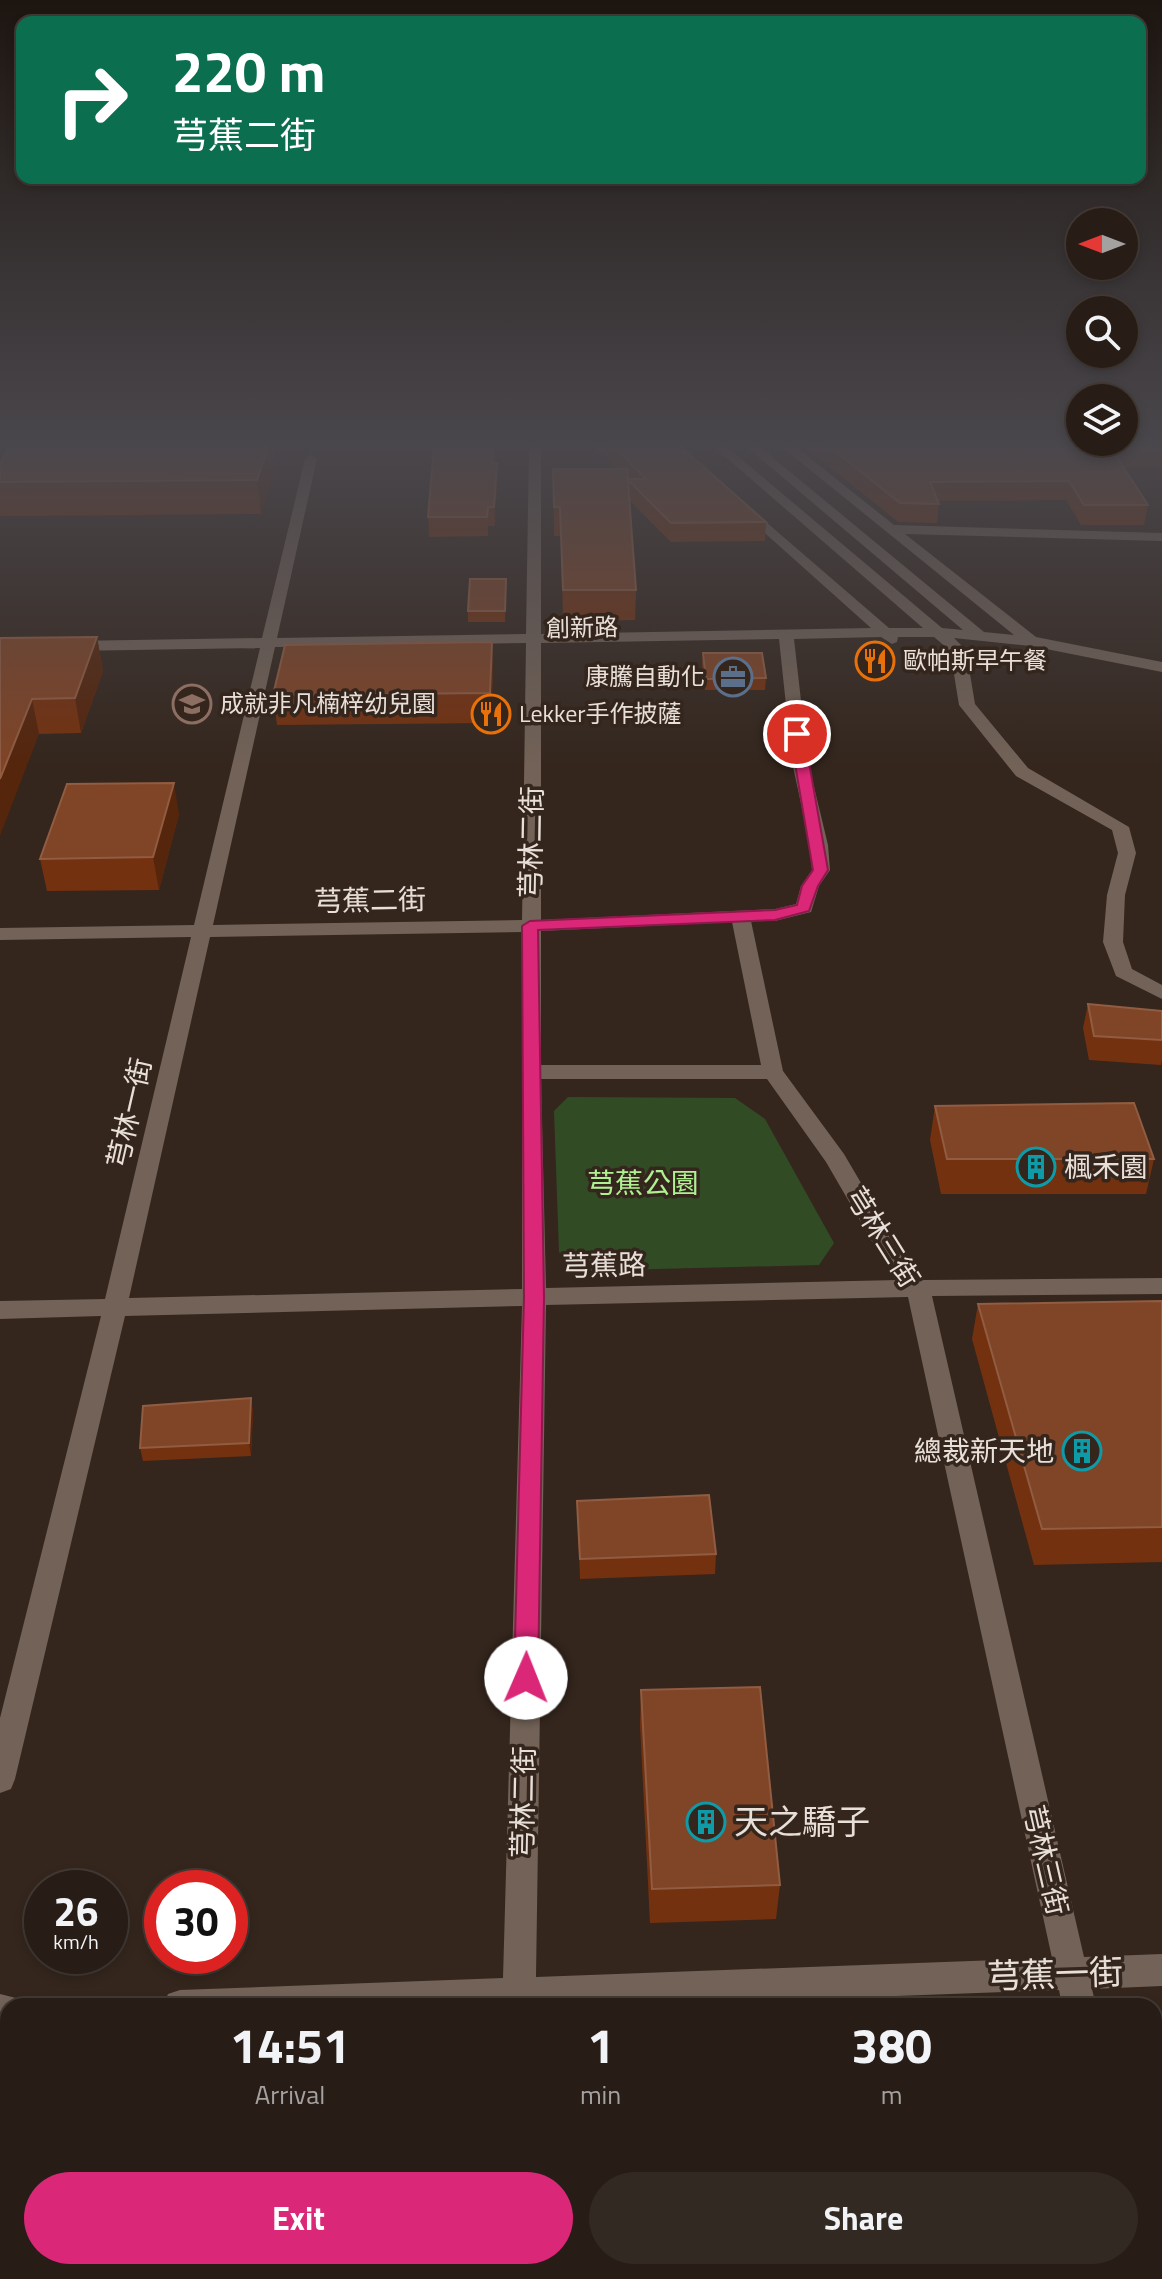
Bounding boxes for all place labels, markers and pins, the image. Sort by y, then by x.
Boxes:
restaurant icon: 歐帕斯早午餐 [854,640,896,682]
place label: 歐帕斯早午餐 [903,642,1047,678]
office icon: 康騰自動化 [712,656,754,698]
place label: 康騰自動化 [585,658,705,694]
school or university icon: 成就非凡楠梓幼兒園 [171,683,213,725]
place label: 成就非凡楠梓幼兒園 [220,685,436,721]
restaurant icon: Lekker手作披薩 [470,693,512,735]
place label: Lekker手作披薩 [519,695,682,731]
pin [763,700,831,768]
place label: 楓禾園 [1064,1145,1148,1188]
building icon: 楓禾園 [1015,1146,1057,1188]
place label: 總裁新天地 [914,1429,1054,1472]
building icon: 總裁新天地 [1061,1430,1103,1472]
place label: 天之驕子 [734,1795,870,1847]
building icon: 天之驕子 [685,1801,727,1843]

